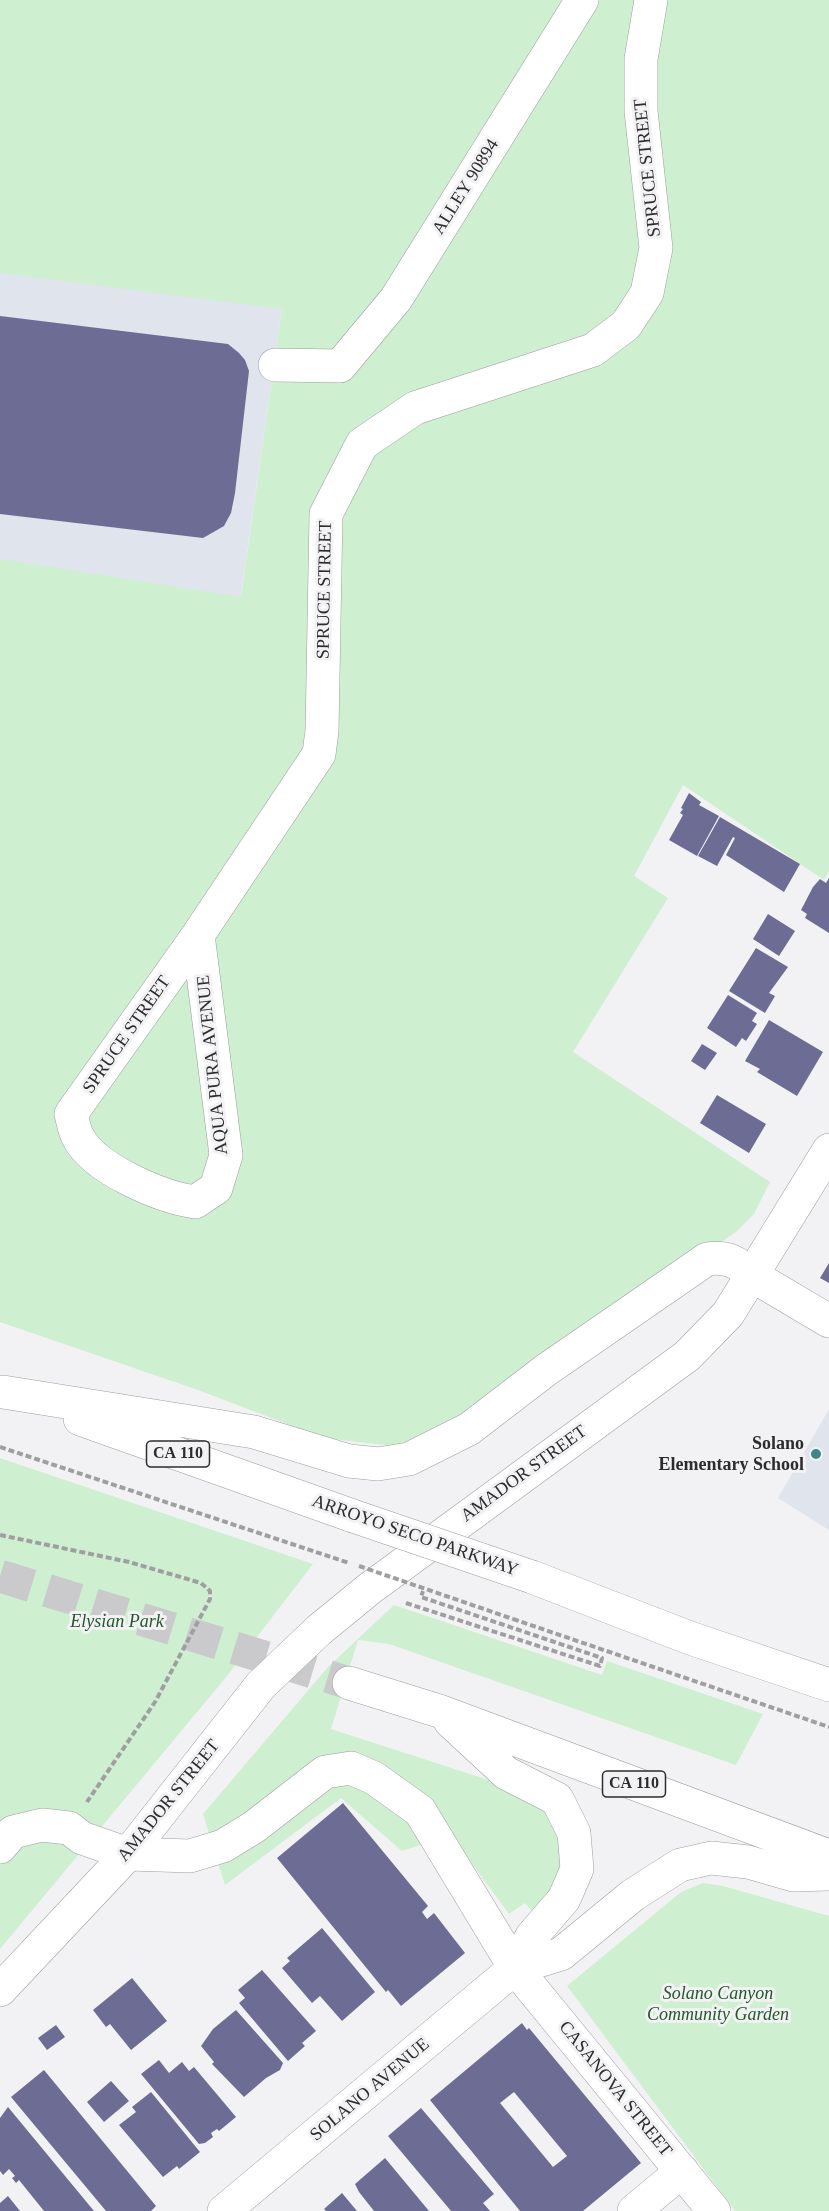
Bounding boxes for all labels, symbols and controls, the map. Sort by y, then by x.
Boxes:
street label: SPRUCE STREET [630,98,666,238]
street label: ALLEY 90894 [428,135,504,239]
street label: SPRUCE STREET [313,521,337,659]
street label: SPRUCE STREET [78,972,176,1098]
street label: AQUA PURA AVENUE [193,974,233,1156]
street label: AMADOR STREET [457,1421,591,1527]
place label: Solano Elementary School [659,1433,804,1476]
road number: CA 110 [146,1441,210,1467]
marker: Solano Elementary School [809,1447,823,1461]
street label: ARROYO SECO PARKWAY [309,1491,521,1581]
park label: Elysian Park [70,1611,164,1633]
street label: AMADOR STREET [113,1736,225,1866]
road number: CA 110 [602,1771,666,1797]
park label: Solano Canyon Community Garden [647,1983,789,2026]
street label: CASANOVA STREET [554,2017,676,2161]
street label: SOLANO AVENUE [306,2034,434,2146]

